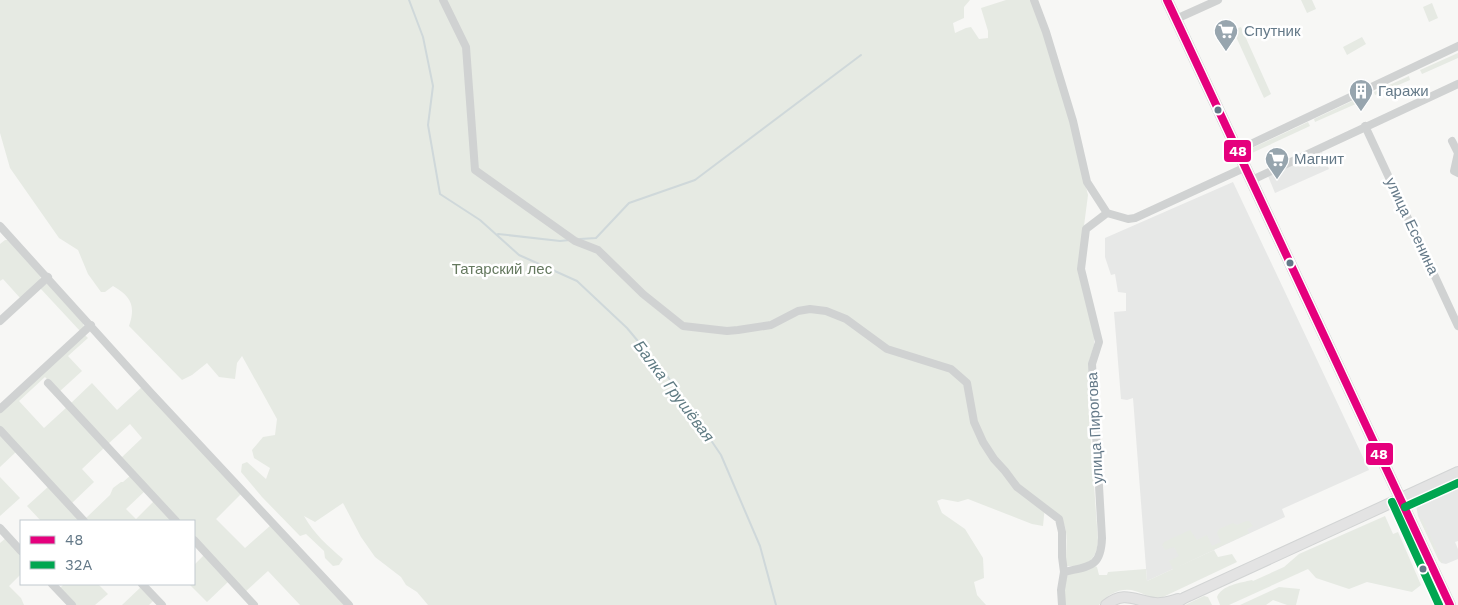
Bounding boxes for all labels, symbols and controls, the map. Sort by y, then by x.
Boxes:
supermarket icon: Спутник [1213,18,1239,52]
place label: Спутник [1244,22,1301,40]
building icon: Гаражи [1348,78,1374,112]
place label: Гаражи [1378,82,1429,100]
unlabelled marker [1213,105,1223,115]
line badge: 48 [1223,139,1252,163]
text: 48 [1229,143,1247,159]
supermarket icon: Магнит [1264,146,1290,180]
place label: Магнит [1294,150,1344,168]
street label: улица Есенина [1382,174,1443,278]
unlabelled marker [1285,258,1295,268]
park label: Татарский лес [452,260,553,278]
water label: Балка Грушёвая [630,337,719,446]
street label: улица Пирогова [1083,371,1107,484]
line badge: 48 [1365,442,1394,466]
text: 48 [1370,446,1388,462]
legend [20,520,195,585]
text: 48 [65,531,83,549]
text: 32A [65,556,92,574]
unlabelled marker [1418,564,1428,574]

